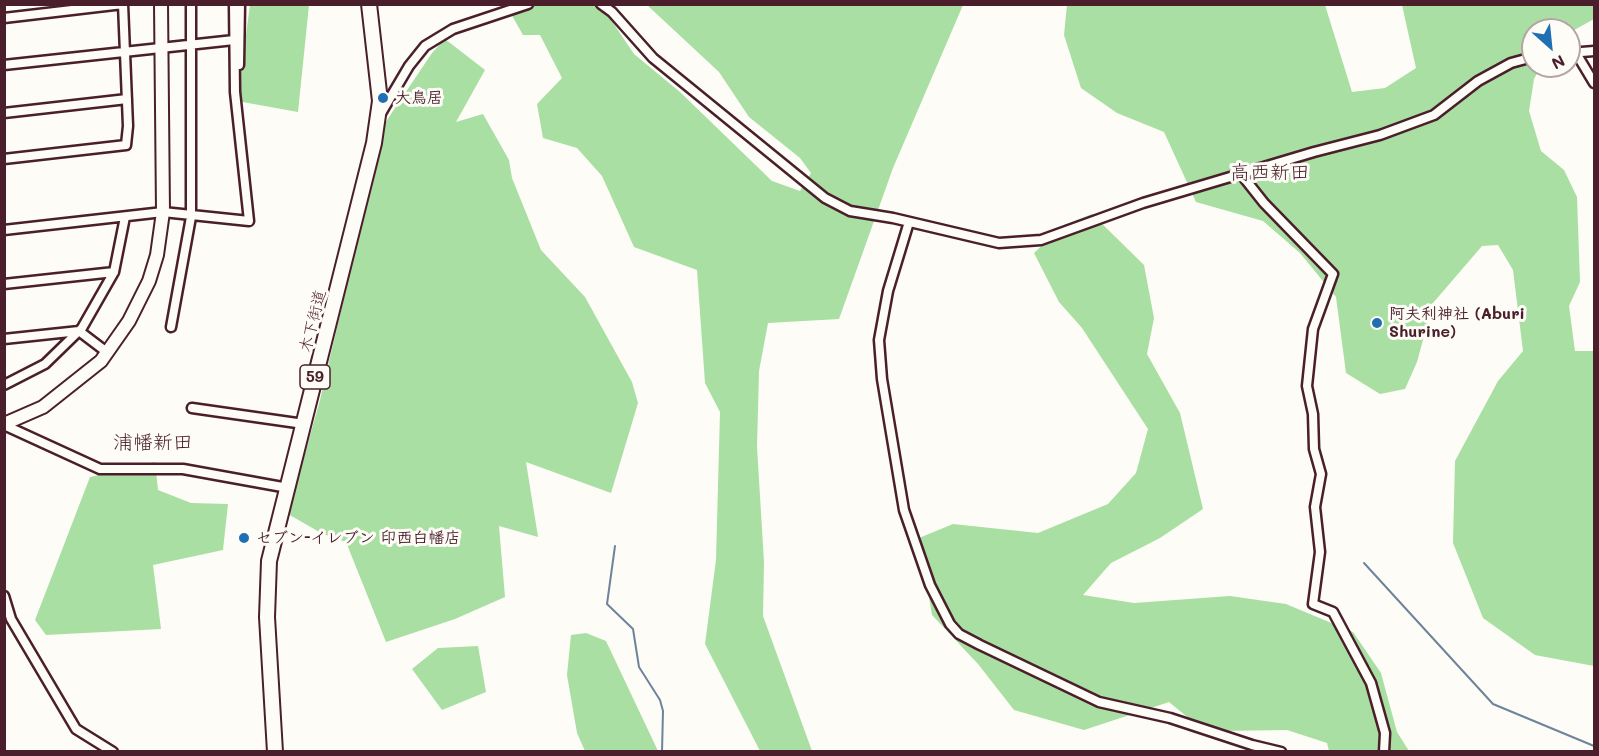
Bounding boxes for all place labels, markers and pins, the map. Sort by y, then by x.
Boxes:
place label: 大鳥居 [395,88,443,108]
marker: 大鳥居 [376,91,390,105]
place label: 阿夫利神社 (Aburi Shurine) [1389,304,1525,342]
marker: 阿夫利神社 (Aburi Shurine) [1370,316,1384,330]
place label: セブン-イレブン 印西白幡店 [256,528,461,548]
marker: セブン-イレブン 印西白幡店 [237,531,251,545]

